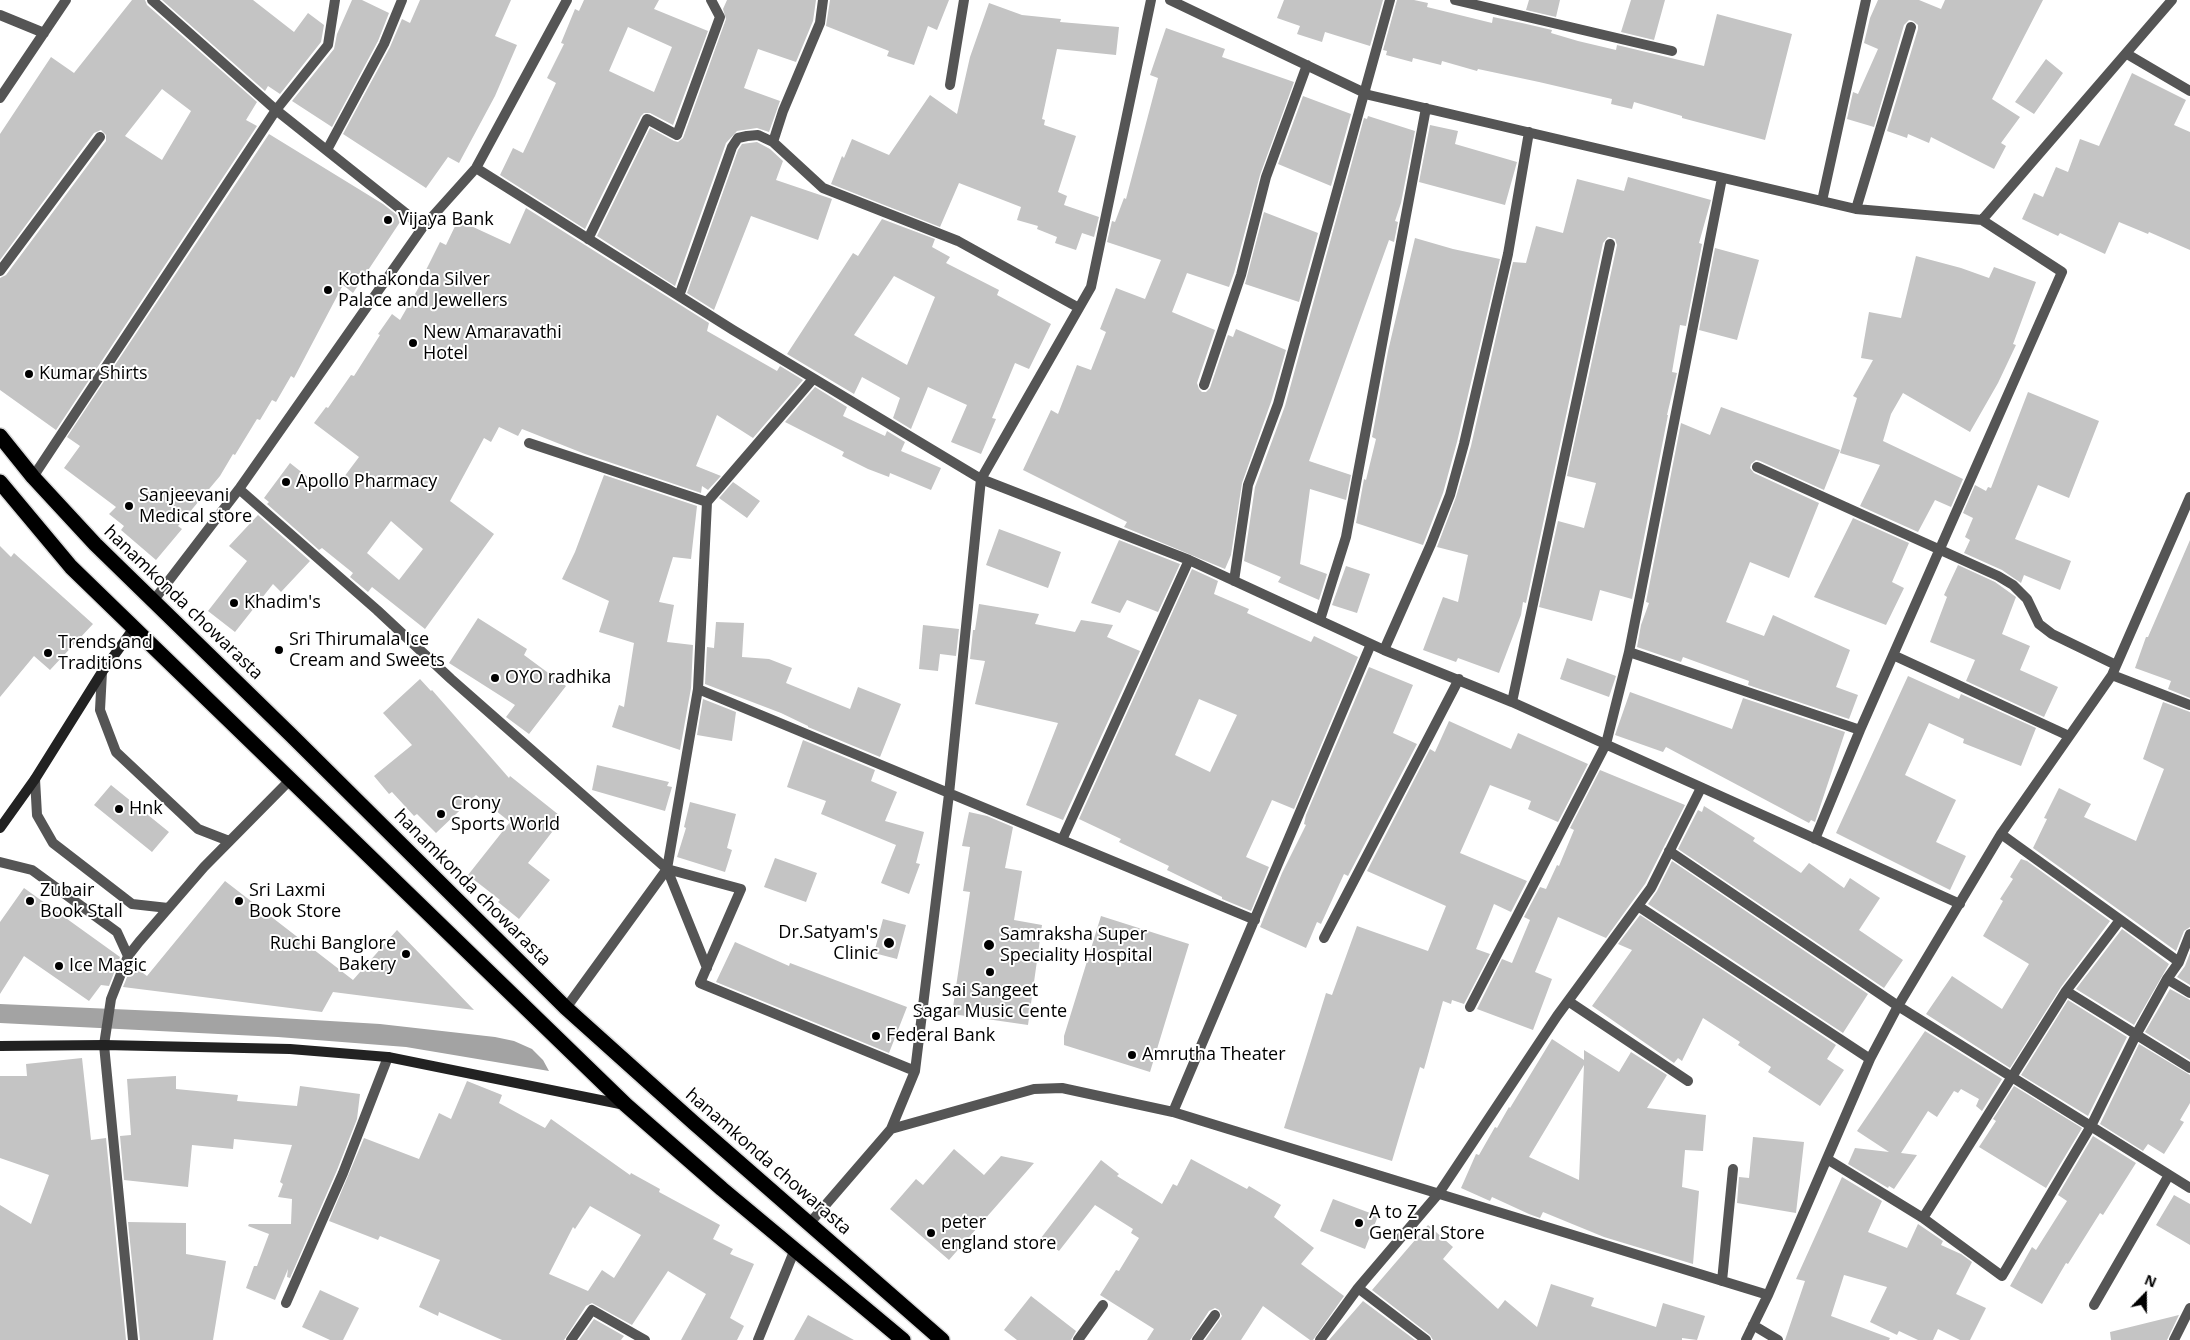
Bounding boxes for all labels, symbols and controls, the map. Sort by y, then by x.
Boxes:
place label: Vijaya Bank [398,209,494,231]
marker: Vijaya Bank [382,214,394,226]
place label: Kothakonda Silver Palace and Jewellers [338,269,508,312]
marker: Kothakonda Silver Palace and Jewellers [322,284,334,296]
place label: New Amaravathi Hotel [423,322,562,364]
marker: New Amaravathi Hotel [407,337,419,349]
place label: Kumar Shirts [39,363,148,385]
marker: Kumar Shirts [23,368,35,380]
place label: Apollo Pharmacy [296,471,437,493]
marker: Apollo Pharmacy [280,476,292,488]
place label: Sanjeevani Medical store [139,485,252,528]
marker: Sanjeevani Medical store [123,500,135,512]
street label: hanamkonda chowarasta [99,521,267,685]
place label: Khadim's [244,592,321,614]
marker: Khadim's [228,597,240,609]
place label: Sri Thirumala Ice Cream and Sweets [289,629,445,672]
place label: Trends and Traditions [58,632,153,674]
marker: Sri Thirumala Ice Cream and Sweets [273,644,285,656]
marker: Trends and Traditions [42,647,54,659]
place label: OYO radhika [505,667,611,689]
marker: OYO radhika [489,672,501,684]
place label: Crony Sports World [451,793,560,836]
place label: Hnk [129,798,163,820]
marker: Hnk [113,803,125,815]
street label: hanamkonda chowarasta [389,805,555,971]
marker: Crony Sports World [435,808,447,820]
place label: Zubair Book Stall [40,880,123,922]
place label: Sri Laxmi Book Store [249,880,341,922]
marker: Zubair Book Stall [24,895,36,907]
marker: Sri Laxmi Book Store [233,895,245,907]
place label: Dr.Satyam's Clinic [778,922,878,964]
place label: Samraksha Super Speciality Hospital [1000,924,1153,966]
place label: Ruchi Banglore Bakery [270,933,396,976]
marker: Dr.Satyam's Clinic [882,936,896,950]
marker: Samraksha Super Speciality Hospital [982,938,996,952]
marker: Ruchi Banglore Bakery [400,948,412,960]
place label: Ice Magic [69,955,147,977]
marker: Ice Magic [53,960,65,972]
marker: Sai Sangeet Sagar Music Cente [984,966,996,978]
place label: Sai Sangeet Sagar Music Cente [913,980,1067,1022]
place label: Federal Bank [886,1025,995,1047]
marker: Federal Bank [870,1030,882,1042]
place label: Amrutha Theater [1142,1044,1286,1066]
marker: Amrutha Theater [1126,1049,1138,1061]
street label: hanamkonda chowarasta [681,1084,855,1240]
place label: A to Z General Store [1369,1202,1484,1244]
place label: peter england store [941,1212,1056,1254]
marker: A to Z General Store [1353,1217,1365,1229]
marker: peter england store [925,1227,937,1239]
north arrow [2120,1270,2170,1320]
text: N [2142,1270,2160,1292]

